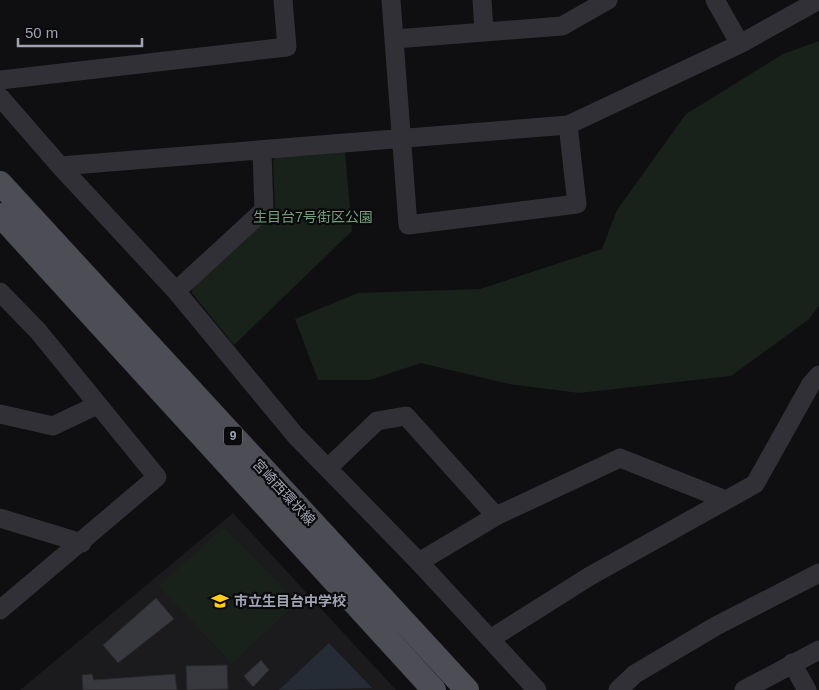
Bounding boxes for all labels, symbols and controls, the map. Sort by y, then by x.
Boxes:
scale bar [18,15,141,47]
text: 50 m [25,24,58,41]
park label: 生目台7号街区公園 [253,209,373,225]
road number: 9 [224,426,242,446]
street label: 宮崎西環状線 [250,456,318,528]
school or university icon: 市立生目台中学校 [210,591,230,611]
place label: 市立生目台中学校 [234,593,346,609]

